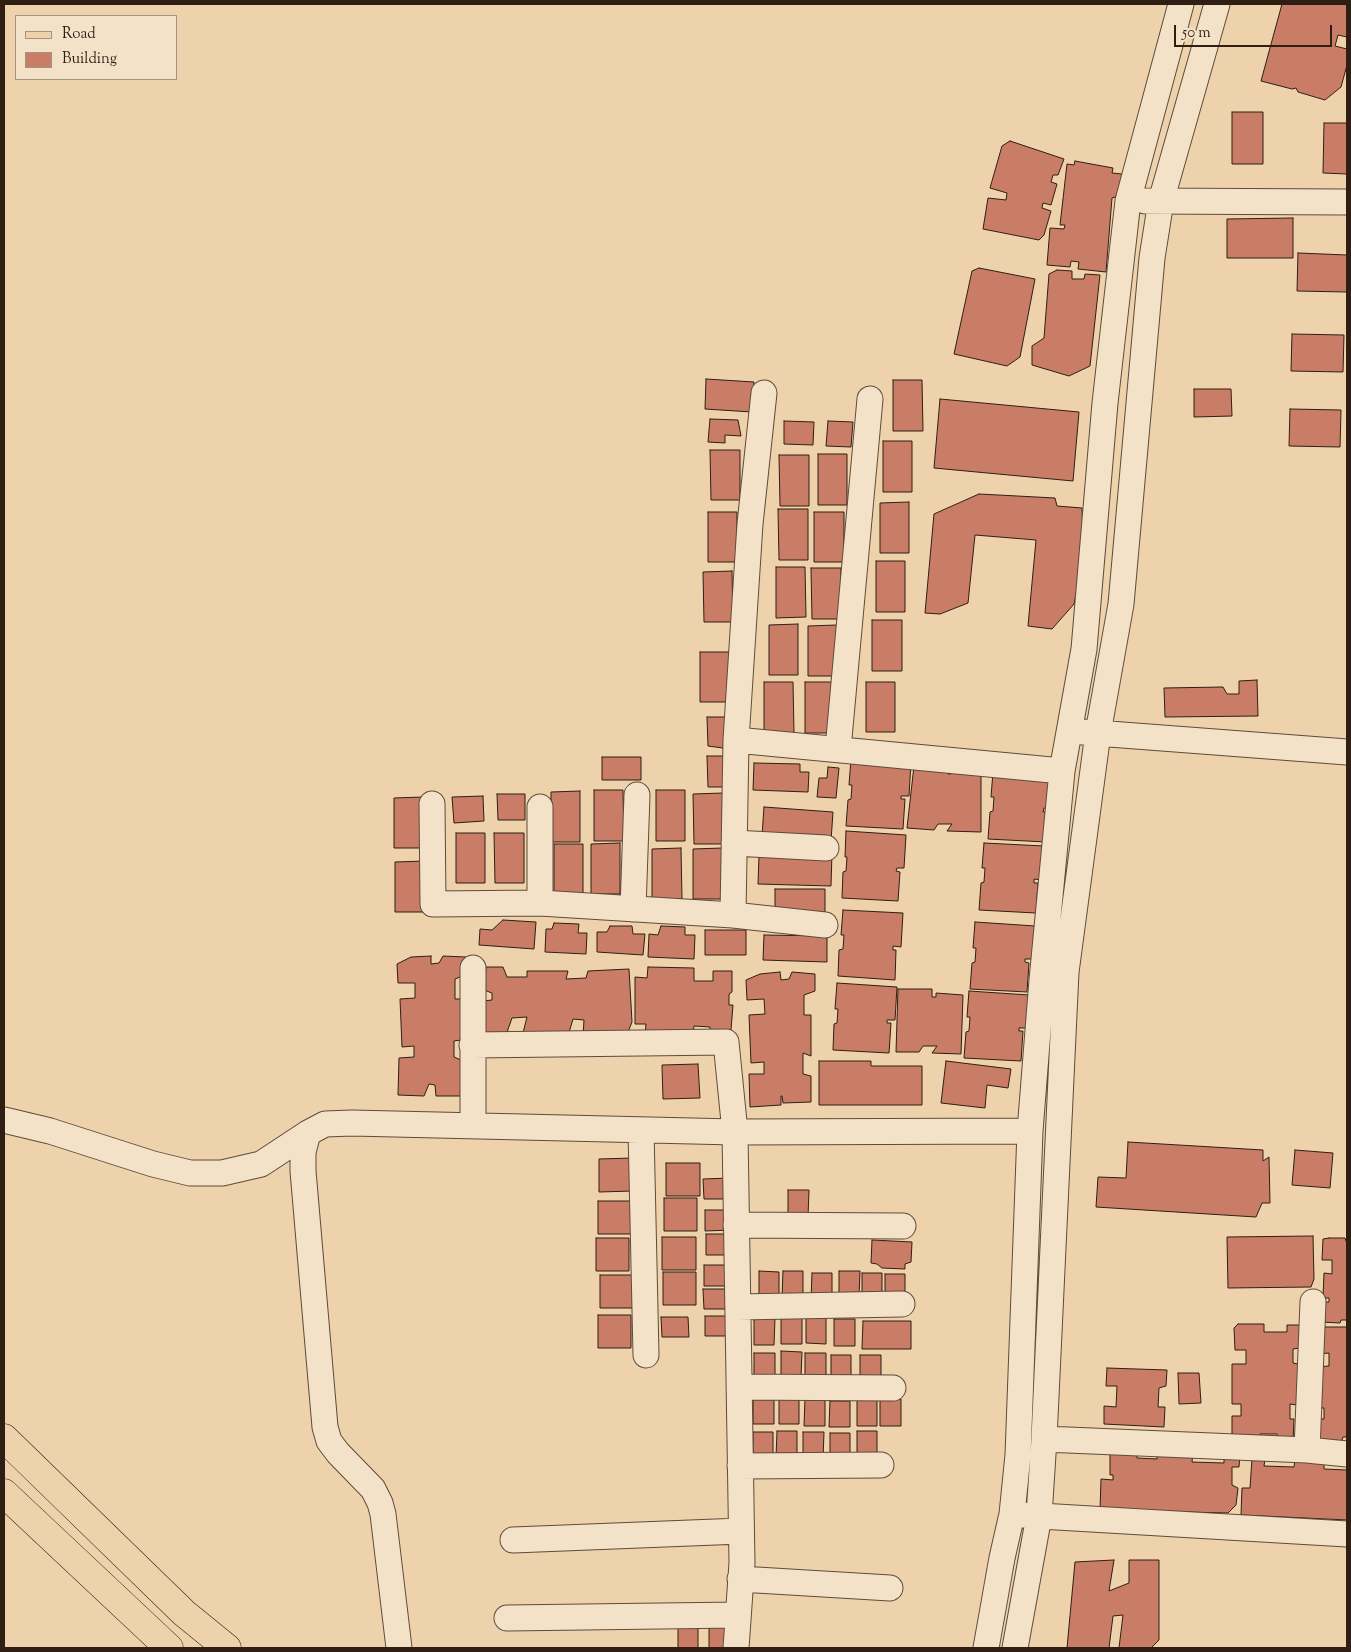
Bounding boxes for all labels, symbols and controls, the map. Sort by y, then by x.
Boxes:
legend [15,15,178,80]
scale bar [1176,15,1334,47]
text: 50 m [1182,23,1211,44]
text: Road [62,24,96,45]
text: Building [62,49,117,70]

